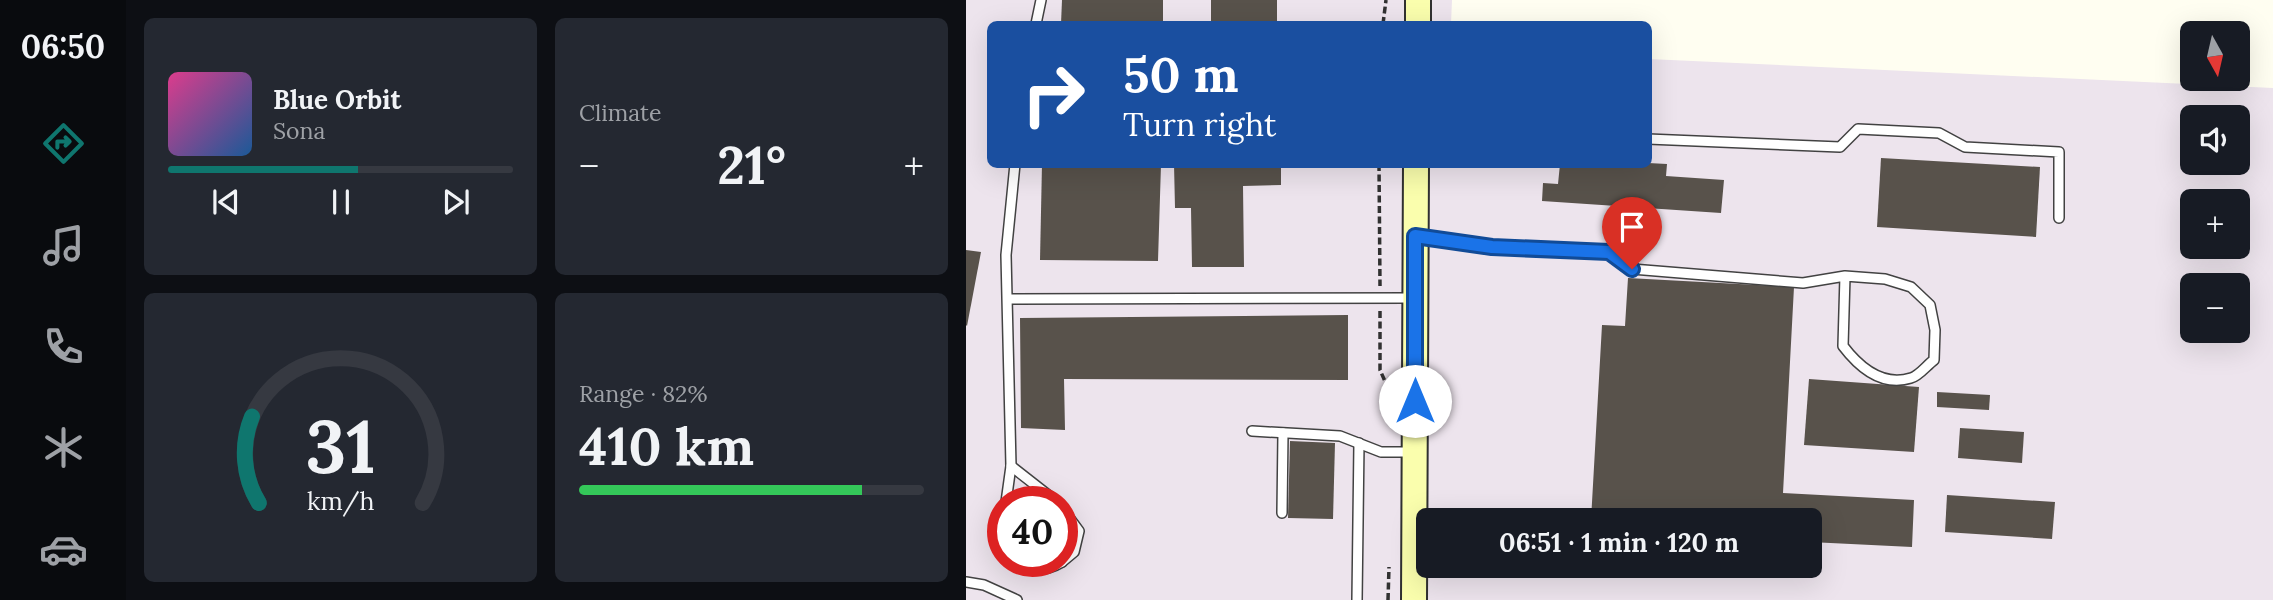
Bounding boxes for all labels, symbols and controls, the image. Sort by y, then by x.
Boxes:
north arrow [2180,21,2250,91]
map controls [2180,21,2250,343]
text: 06:50 [21,26,105,67]
text: 50 m [1123,43,1239,105]
icon: right [1008,49,1099,140]
text: Blue Orbit [273,83,401,116]
text: Climate [579,98,661,127]
text: Turn right [1123,104,1276,145]
button: sound [2180,105,2250,175]
text: Sona [273,116,325,145]
icon: directions [39,119,88,168]
text: 21° [717,132,786,198]
text: − [579,142,599,190]
text: + [904,142,924,190]
icon: previous [207,183,245,221]
icon: pause [322,183,360,221]
icon: next [437,183,475,221]
button: + [2180,189,2250,259]
pin [1602,197,1662,269]
icon: arrive [1613,208,1651,246]
icon: music [39,221,88,270]
button: − [2180,273,2250,343]
icon: phone [39,322,88,371]
position arrow [1378,364,1452,438]
text: Range · 82% [579,379,707,408]
text: 31 [305,401,376,494]
text: 410 km [579,413,754,479]
icon: climate [39,423,88,472]
text: km/h [307,485,374,517]
speed limit sign: 40 [987,486,1078,577]
icon: car [39,525,88,574]
text: 06:51 · 1 min · 120 m [1499,526,1739,559]

